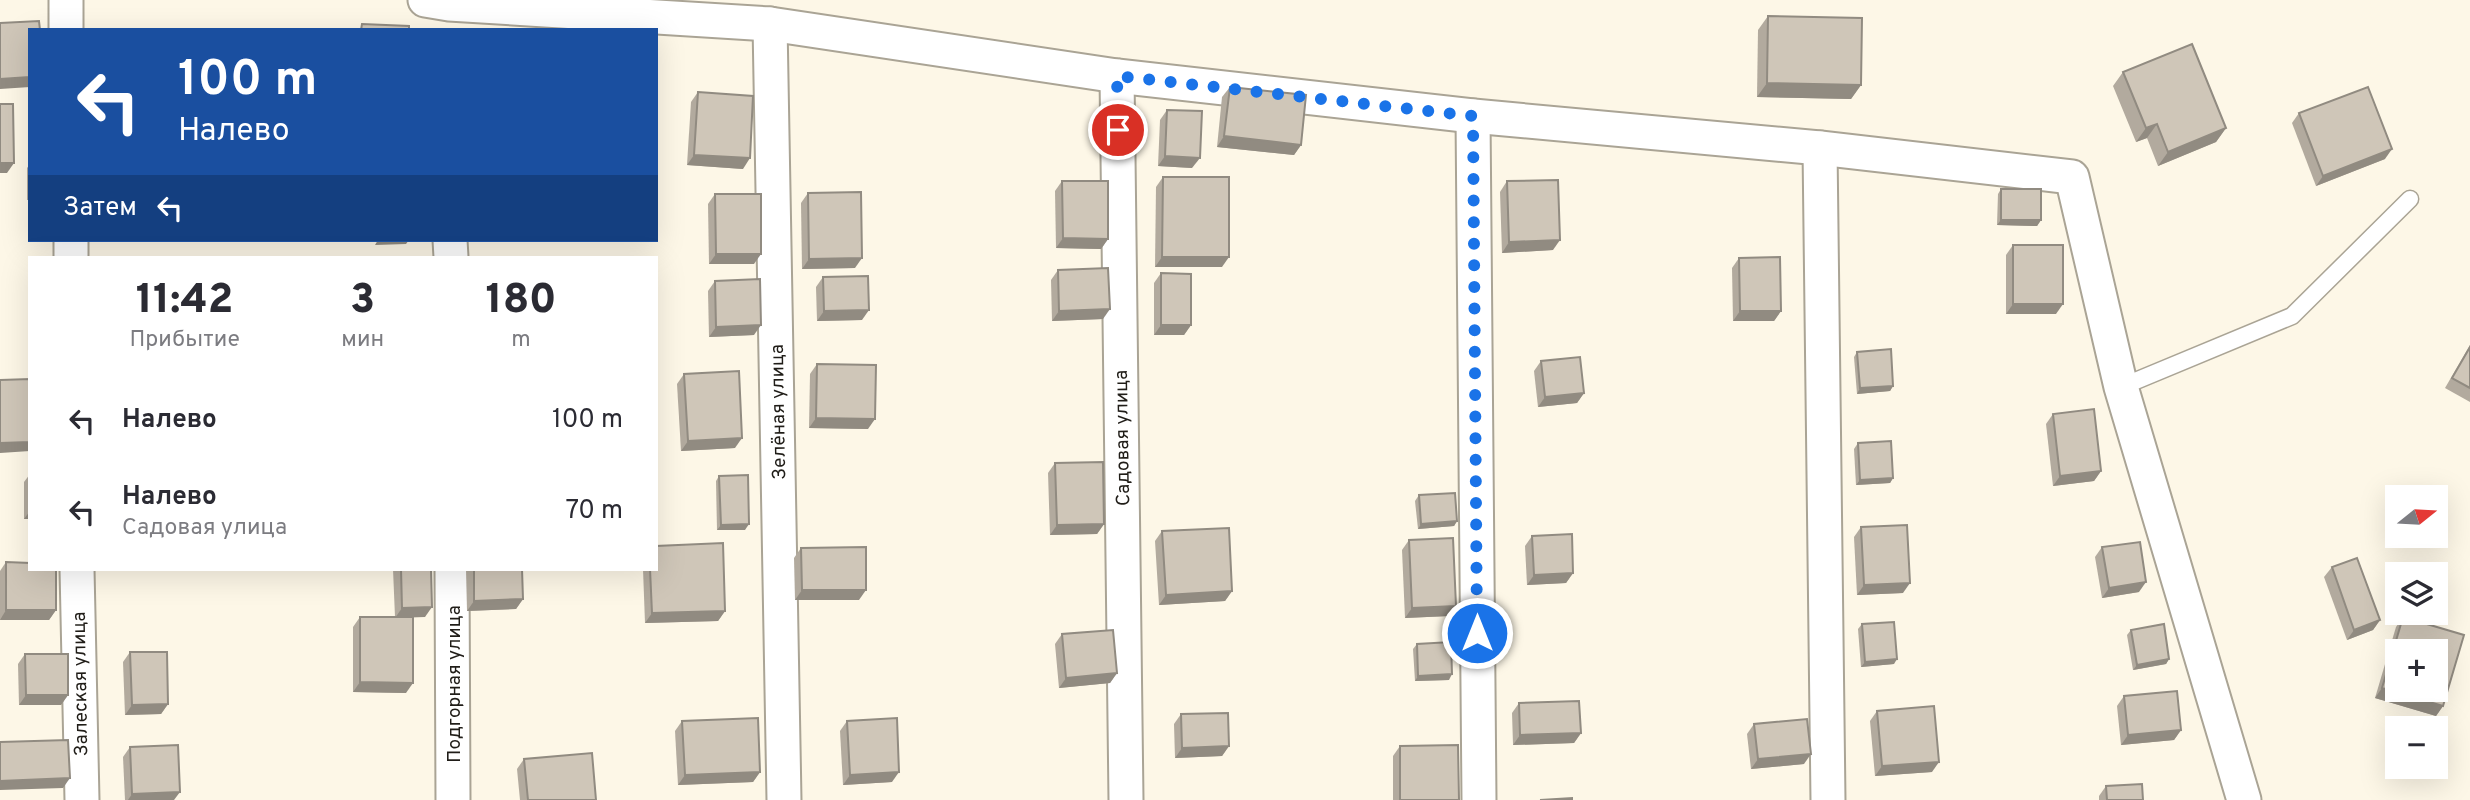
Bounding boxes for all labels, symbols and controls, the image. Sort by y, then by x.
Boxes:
text: 100 m [178,51,317,113]
icon: left [63,56,154,147]
pin [1088,100,1148,160]
icon: arrive [1099,111,1137,149]
text: Налево [178,112,290,152]
icon: left [151,189,189,227]
text: Затем [63,192,137,225]
text: 11:42 [136,275,233,328]
text: 3 [350,275,375,328]
text: 180 [486,275,557,328]
text: Прибытие [129,326,240,355]
text: мин [341,326,384,355]
text: m [511,326,531,355]
street label: Зелёная улица [766,344,792,480]
street label: Садовая улица [1110,370,1136,506]
icon: left [63,402,101,440]
text: Налево [122,404,217,437]
text: 100 m [552,404,623,437]
text: Налево [122,481,217,514]
north arrow [2385,485,2448,548]
map controls [2385,485,2448,779]
icon: left [63,493,101,531]
text: 70 m [565,495,623,528]
text: Садовая улица [122,514,287,543]
button: layers [2385,562,2448,625]
position arrow [1440,596,1514,670]
street label: Подгорная улица [443,605,467,763]
street label: Залеская улица [68,611,94,756]
button: + [2385,639,2448,702]
button: − [2385,716,2448,779]

